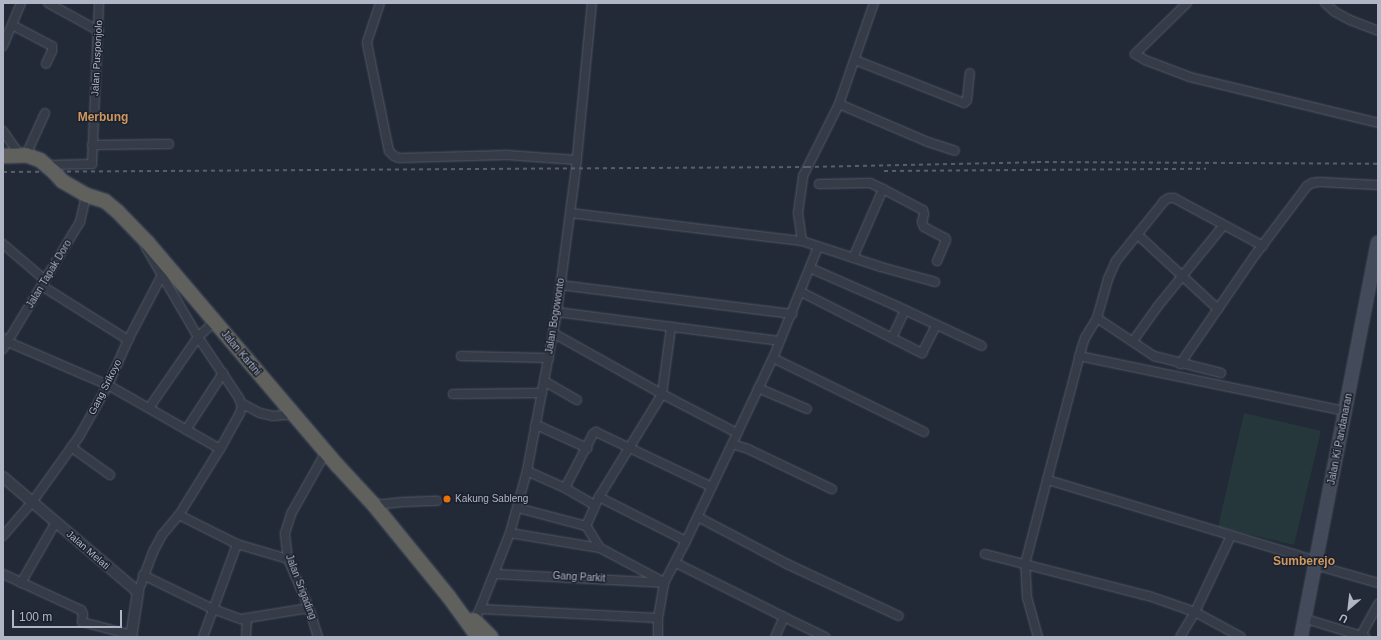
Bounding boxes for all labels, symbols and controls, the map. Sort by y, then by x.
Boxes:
street label: Jalan Pusponjolo [89,20,105,96]
district label: Merbung [78,111,128,125]
street label: Jalan Tapak Doro [24,238,74,310]
street label: Jalan Bogowonto [543,277,567,355]
street label: Jalan Kartini [219,328,263,378]
street label: Gang Srikoyo [86,357,124,417]
street label: Jalan Ki Pandanaran [1325,392,1355,486]
place label: Kakung Sableng [455,493,528,505]
marker: Kakung Sableng [442,494,452,504]
street label: Jalan Melati [64,528,112,572]
street label: Jalan Srigading [283,553,319,621]
district label: Sumberejo [1273,555,1335,569]
street label: Gang Parkit [552,570,606,584]
north arrow [1329,588,1369,628]
scale bar [14,602,124,628]
text: 100 m [19,610,52,624]
text: U [1337,611,1350,626]

